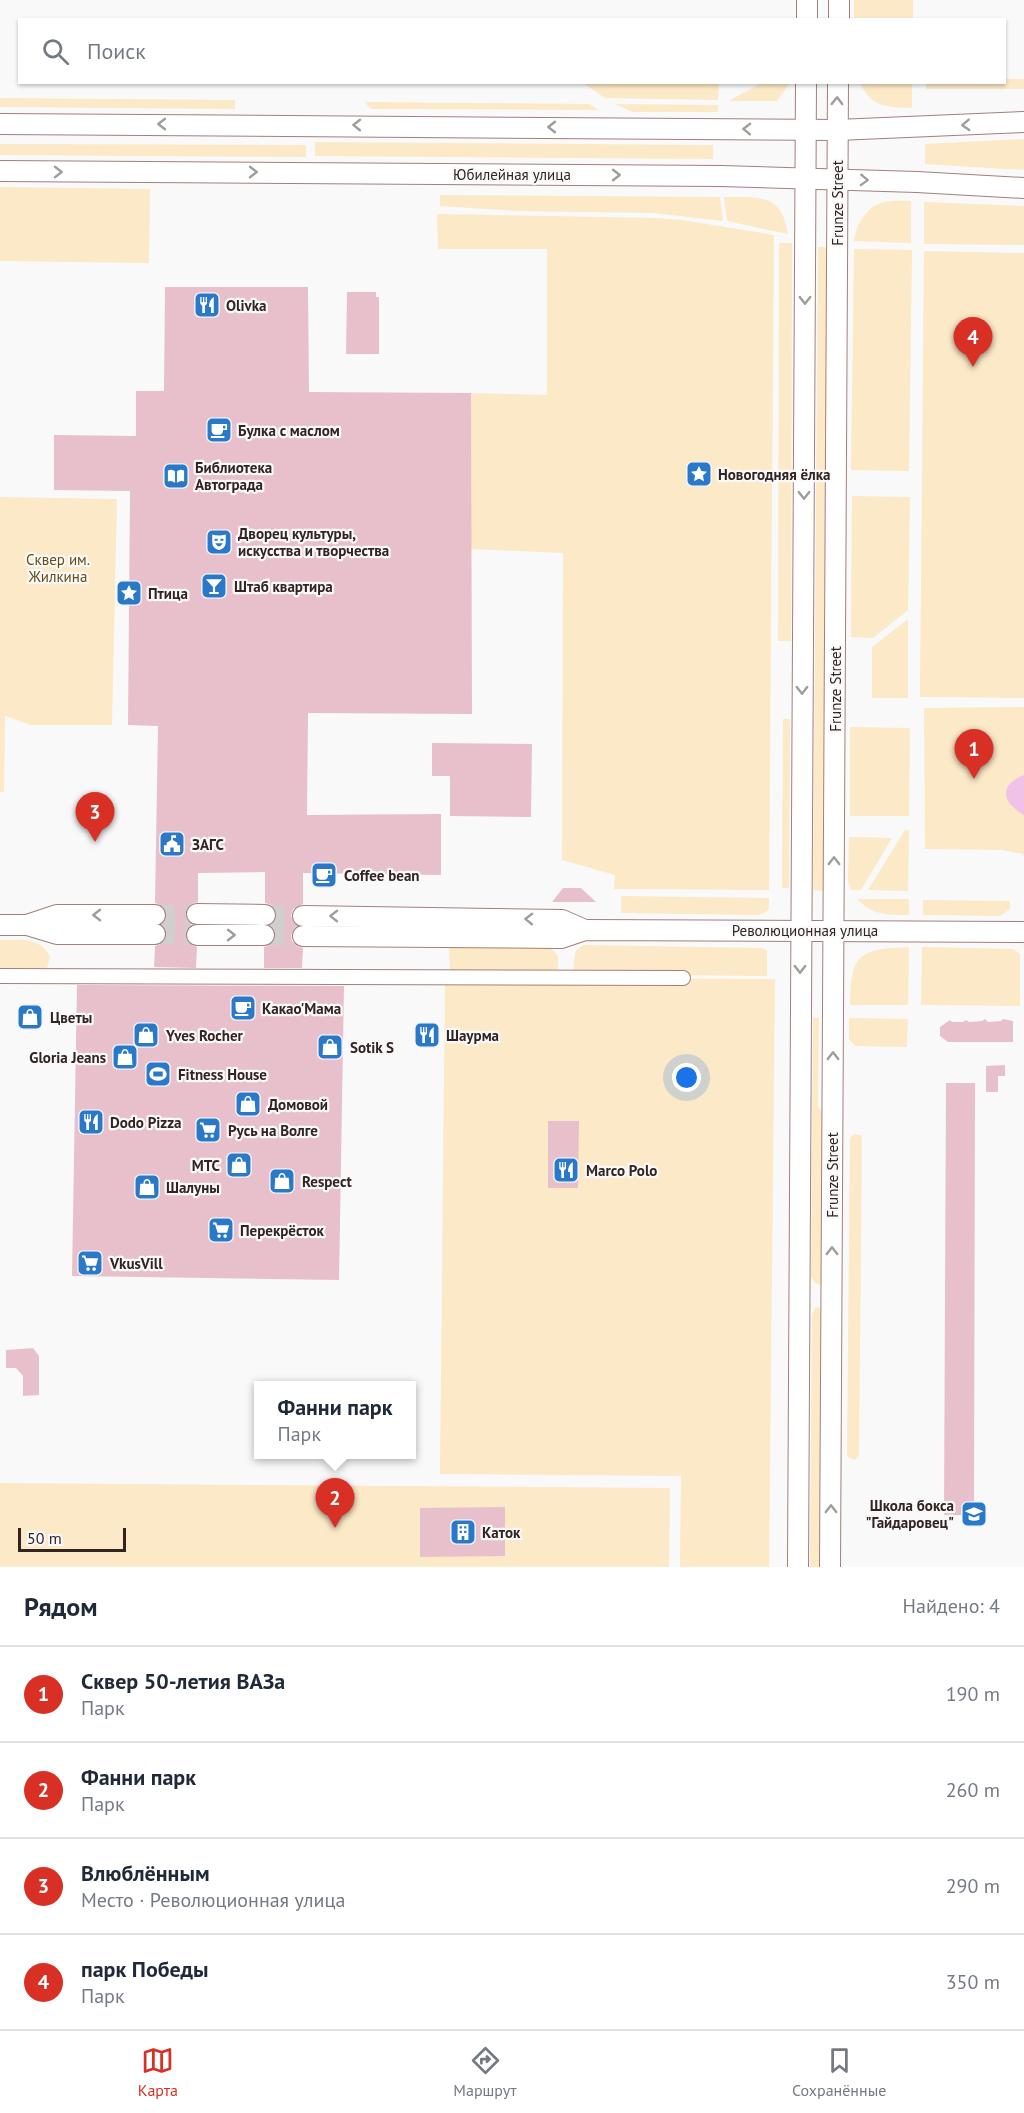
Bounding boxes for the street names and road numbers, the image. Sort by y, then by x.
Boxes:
street label: Frunze Street [828,160,847,246]
street label: Юбилейная улица [453,165,571,184]
street label: Frunze Street [826,646,845,732]
street label: Революционная улица [732,921,878,940]
street label: Frunze Street [823,1132,842,1218]

